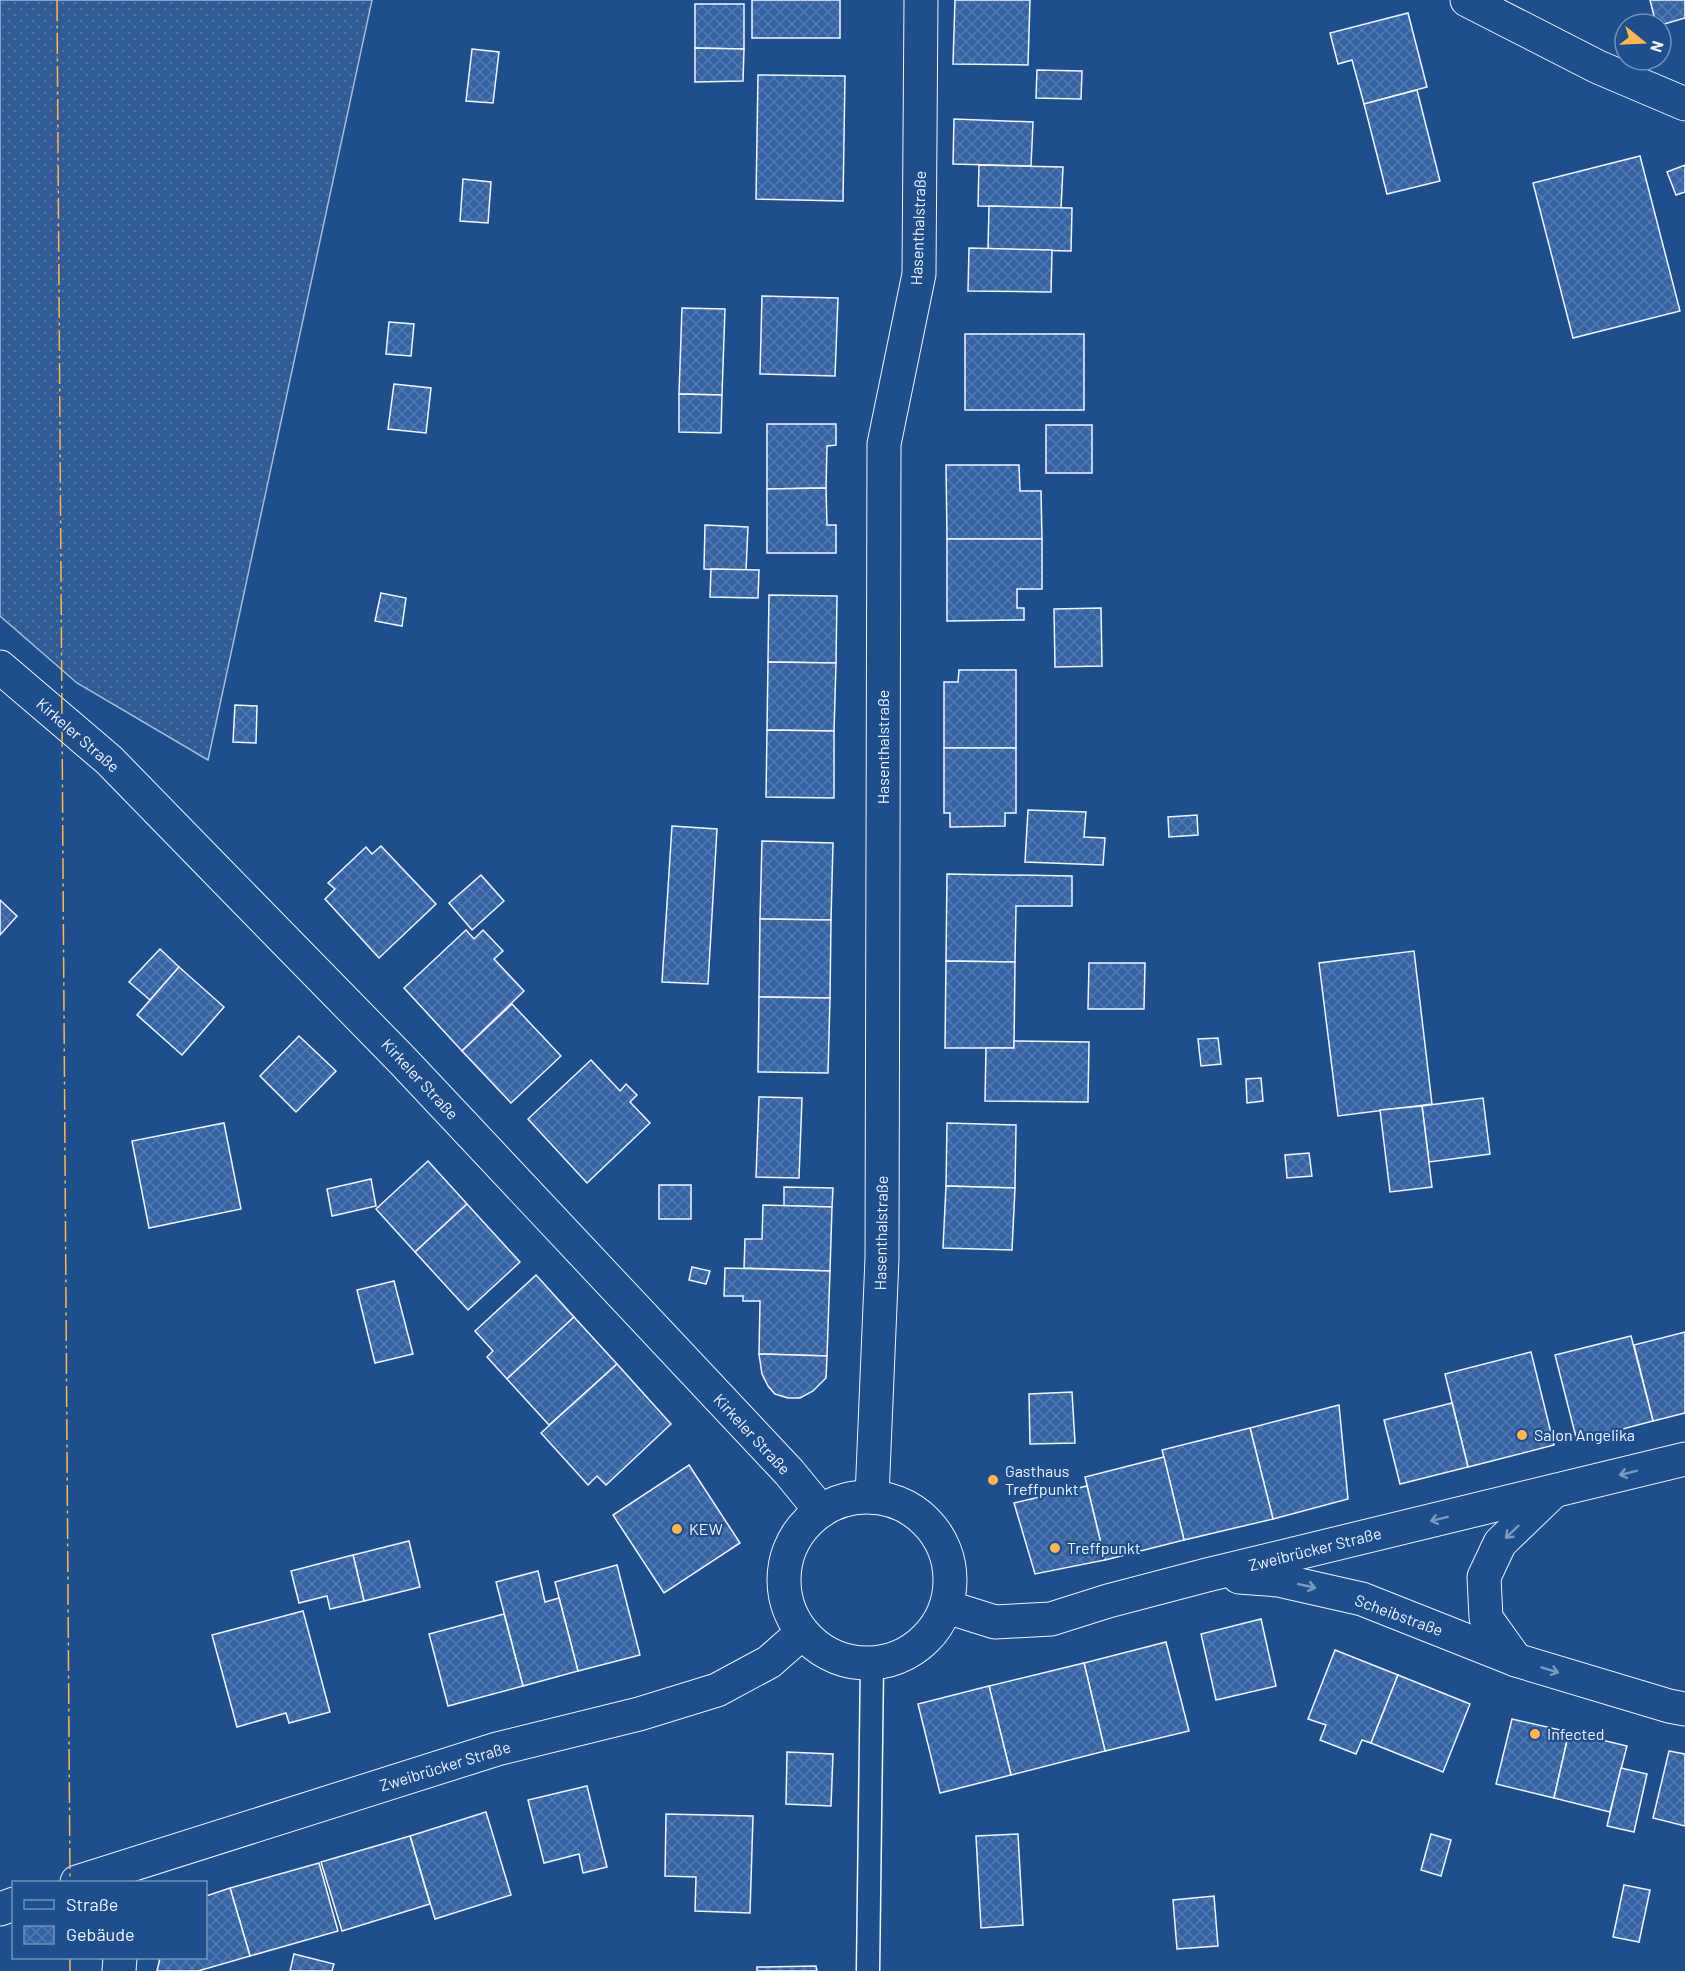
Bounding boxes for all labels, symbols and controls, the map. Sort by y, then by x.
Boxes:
north arrow [1613,12,1673,72]
text: N [1647,39,1668,55]
street label: Hasenthalstraße [906,170,929,286]
street label: Hasenthalstraße [873,690,892,804]
street label: Kirkeler Straße [33,693,124,776]
street label: Kirkeler Straße [378,1034,463,1123]
street label: Hasenthalstraße [870,1175,891,1291]
street label: Kirkeler Straße [710,1389,795,1478]
place label: Salon Angelika [1534,1425,1635,1444]
marker: Salon Angelika [1515,1428,1529,1442]
place label: Gasthaus Treffpunkt [1005,1461,1079,1498]
one-way arrow [1619,1467,1638,1479]
marker: Gasthaus Treffpunkt [986,1473,1000,1487]
one-way arrow [1430,1513,1449,1525]
place label: KEW [689,1519,723,1538]
marker: KEW [670,1522,684,1536]
street label: Zweibrücker Straße [1247,1523,1383,1574]
one-way arrow [1504,1524,1519,1539]
place label: Treffpunkt [1067,1538,1141,1557]
marker: Treffpunkt [1048,1541,1062,1555]
one-way arrow [1297,1581,1316,1593]
street label: Scheibstraße [1352,1590,1446,1639]
one-way arrow [1540,1665,1559,1676]
place label: Infected [1547,1724,1604,1743]
marker: Infected [1528,1727,1542,1741]
street label: Zweibrücker Straße [377,1737,513,1794]
legend [12,1881,207,1959]
text: Straße [66,1893,118,1915]
text: Gebäude [66,1923,135,1945]

